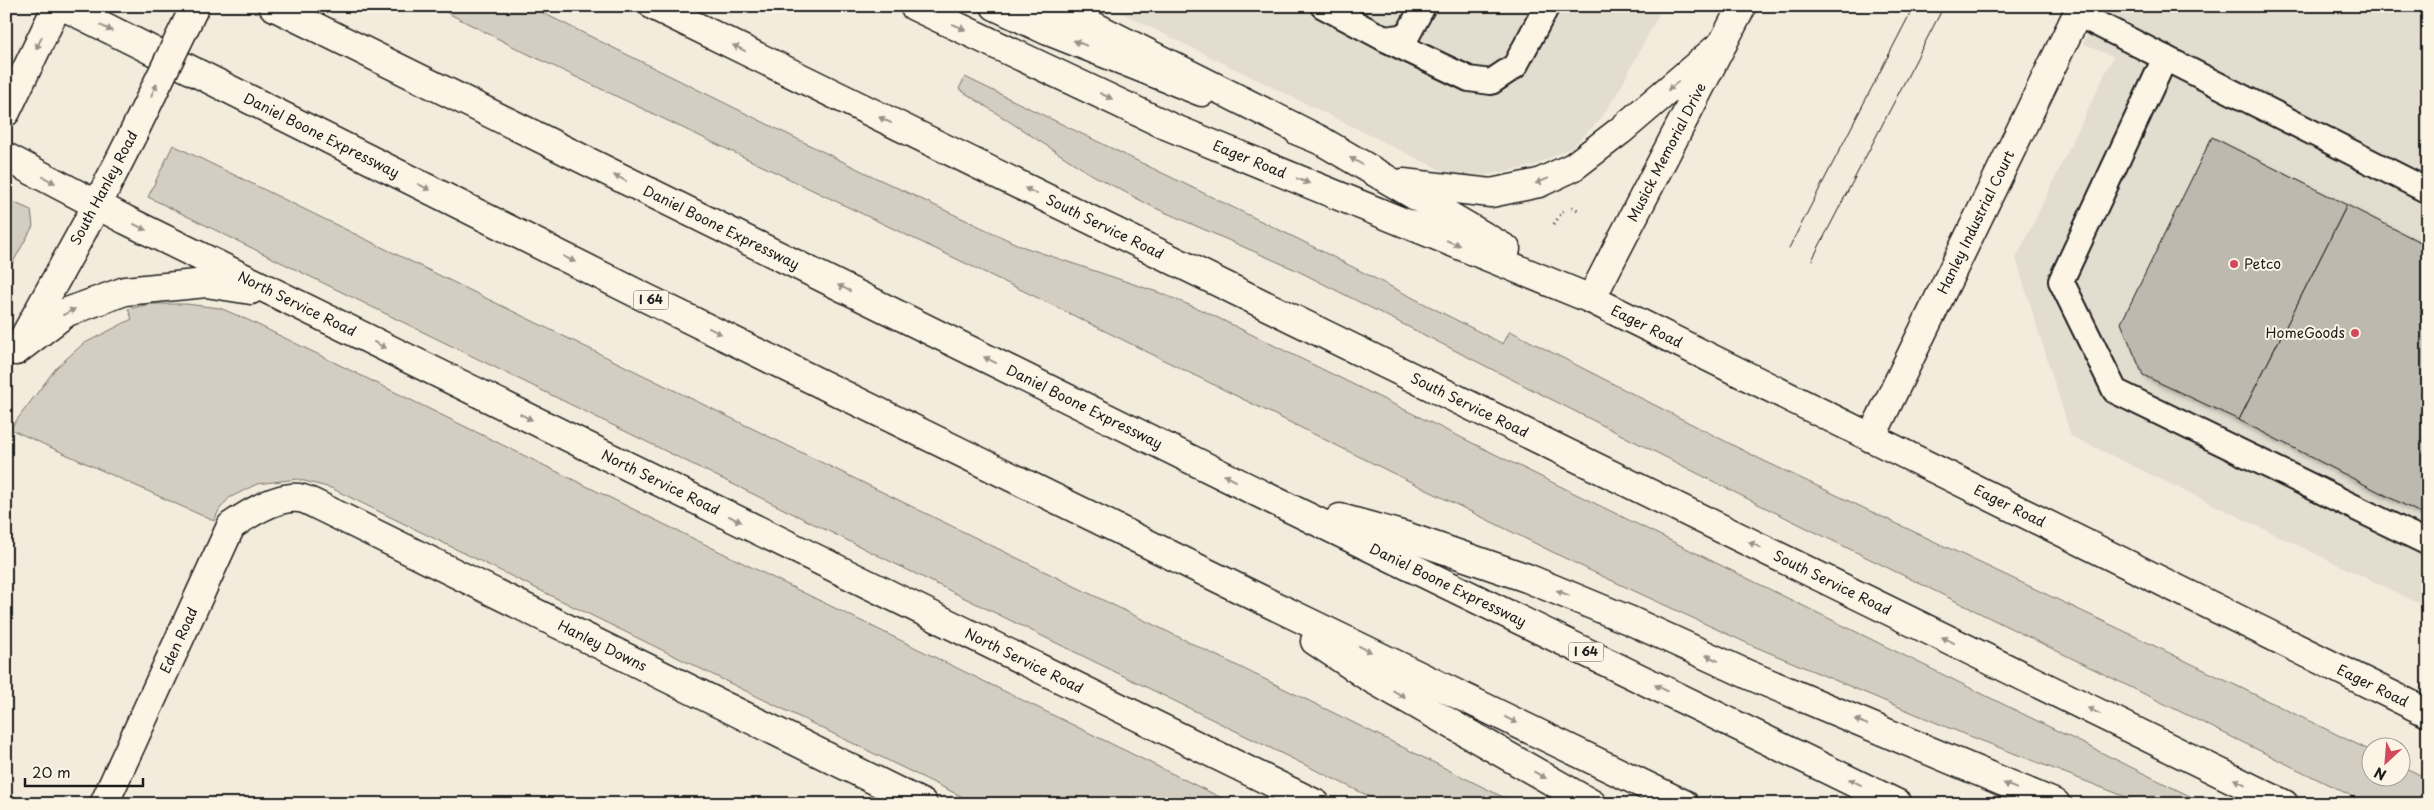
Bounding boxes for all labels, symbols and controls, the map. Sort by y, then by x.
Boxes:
one-way arrow [951,23,966,31]
one-way arrow [99,24,113,32]
one-way arrow [35,36,43,50]
one-way arrow [1072,39,1087,47]
one-way arrow [732,44,746,52]
street label: Musick Memorial Drive [1622,79,1711,225]
one-way arrow [1667,80,1679,91]
one-way arrow [150,83,158,97]
street label: Daniel Boone Expressway [240,87,403,183]
one-way arrow [1098,92,1113,101]
one-way arrow [878,116,892,124]
street label: South Hanley Road [65,127,143,249]
street label: Eager Road [1210,134,1290,183]
street label: Hanley Industrial Court [1932,146,2019,297]
one-way arrow [1349,156,1362,165]
one-way arrow [612,174,627,182]
one-way arrow [42,176,57,184]
one-way arrow [1296,177,1311,185]
one-way arrow [1534,177,1549,185]
street label: Daniel Boone Expressway [640,180,803,274]
one-way arrow [417,183,431,191]
one-way arrow [1024,187,1038,195]
street label: South Service Road [1043,189,1168,264]
one-way arrow [133,223,147,231]
one-way arrow [1446,239,1460,247]
place label: Petco [2244,253,2281,274]
one-way arrow [562,255,576,263]
marker: Petco [2228,258,2240,270]
street label: North Service Road [234,266,360,341]
one-way arrow [837,284,851,292]
road number: I 64 [634,290,668,310]
street label: Eager Road [1607,299,1686,353]
one-way arrow [62,308,76,316]
place label: HomeGoods [2266,322,2345,343]
one-way arrow [708,327,722,335]
marker: HomeGoods [2349,327,2361,339]
one-way arrow [373,341,387,349]
one-way arrow [982,356,997,364]
street label: Daniel Boone Expressway [1003,359,1166,454]
street label: South Service Road [1407,367,1532,443]
one-way arrow [519,413,533,421]
street label: North Service Road [598,444,724,520]
one-way arrow [1223,474,1237,482]
street label: Eager Road [1970,479,2049,532]
one-way arrow [728,515,742,523]
street label: Daniel Boone Expressway [1366,538,1530,632]
one-way arrow [1748,541,1762,549]
street label: South Service Road [1770,545,1895,620]
one-way arrow [1555,589,1570,597]
street label: Eden Road [154,604,203,676]
street label: Hanley Downs [554,615,651,676]
street label: North Service Road [962,622,1087,698]
one-way arrow [1941,635,1955,643]
road number: I 64 [1568,642,1604,662]
one-way arrow [1357,645,1372,653]
one-way arrow [1705,654,1719,662]
street label: Eager Road [2333,659,2412,712]
one-way arrow [1654,684,1668,692]
one-way arrow [1392,690,1406,699]
one-way arrow [2087,707,2101,715]
one-way arrow [1504,716,1518,724]
one-way arrow [1854,718,1868,726]
north arrow [2362,738,2412,788]
scale bar [25,755,142,787]
text: 20 m [32,760,71,783]
text: N [2370,762,2390,786]
one-way arrow [1533,771,1547,779]
one-way arrow [1847,778,1862,787]
one-way arrow [2233,778,2247,786]
one-way arrow [2003,781,2017,789]

